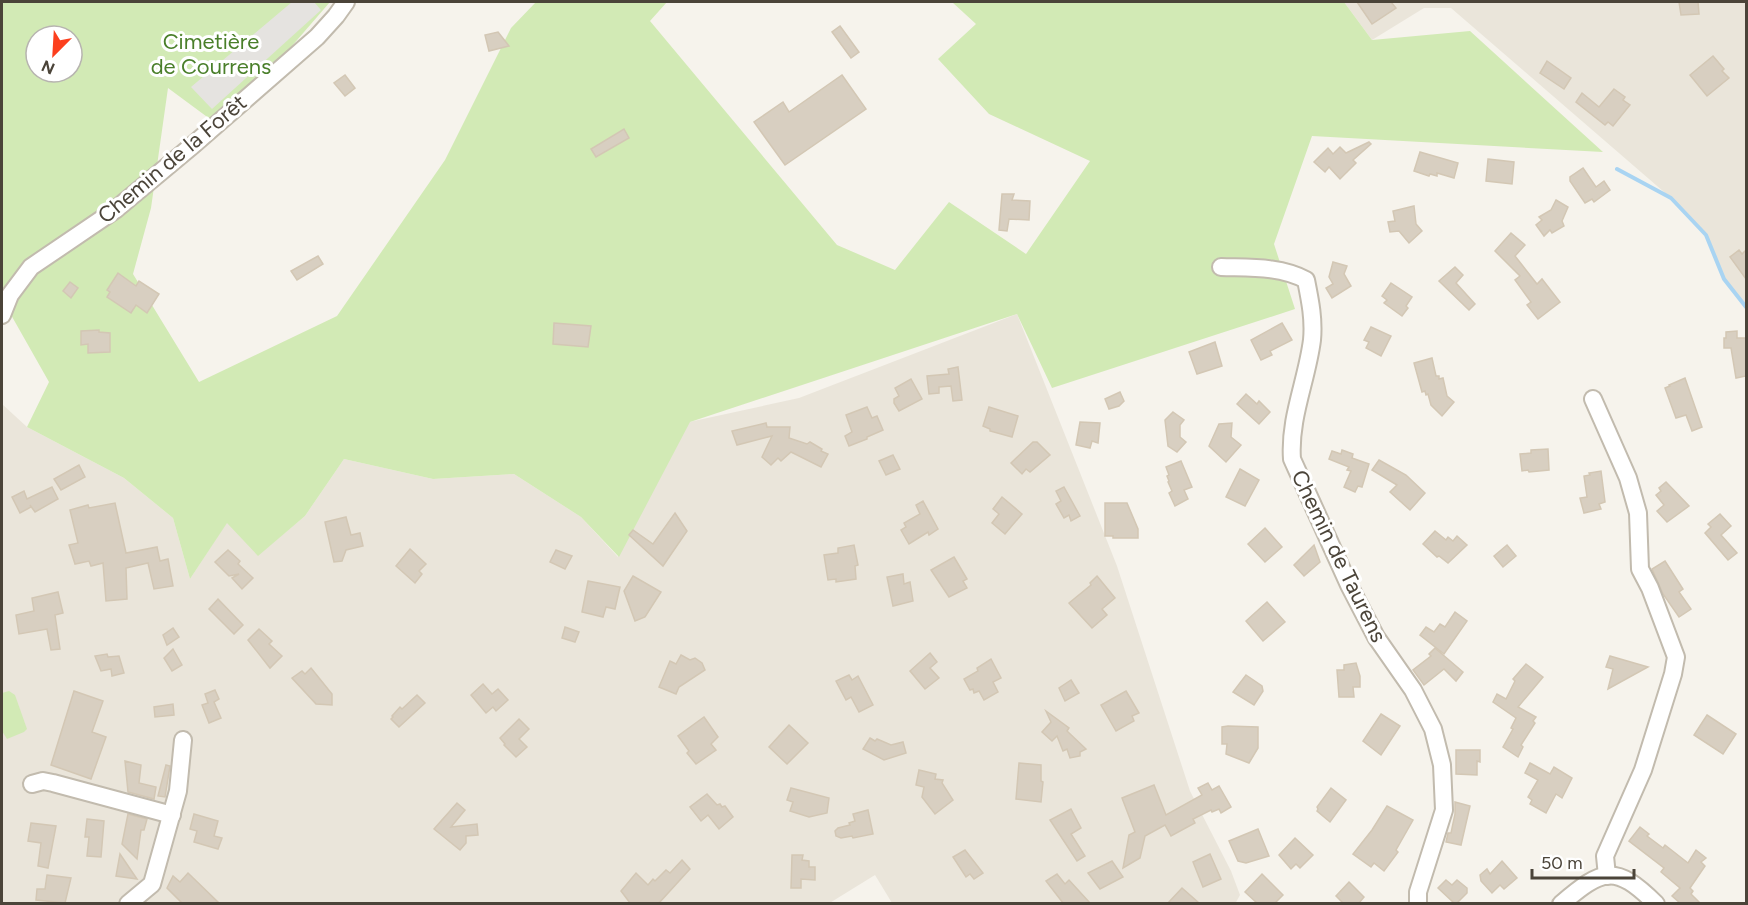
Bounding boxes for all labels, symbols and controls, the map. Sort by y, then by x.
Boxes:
north arrow [24,24,84,84]
park label: Cimetière de Courrens [151,28,271,80]
text: N [39,56,58,78]
street label: Chemin de la Forêt [92,89,252,229]
street label: Chemin de Taurens [1286,465,1392,647]
scale bar [1532,842,1634,880]
text: 50 m [1541,852,1583,874]

